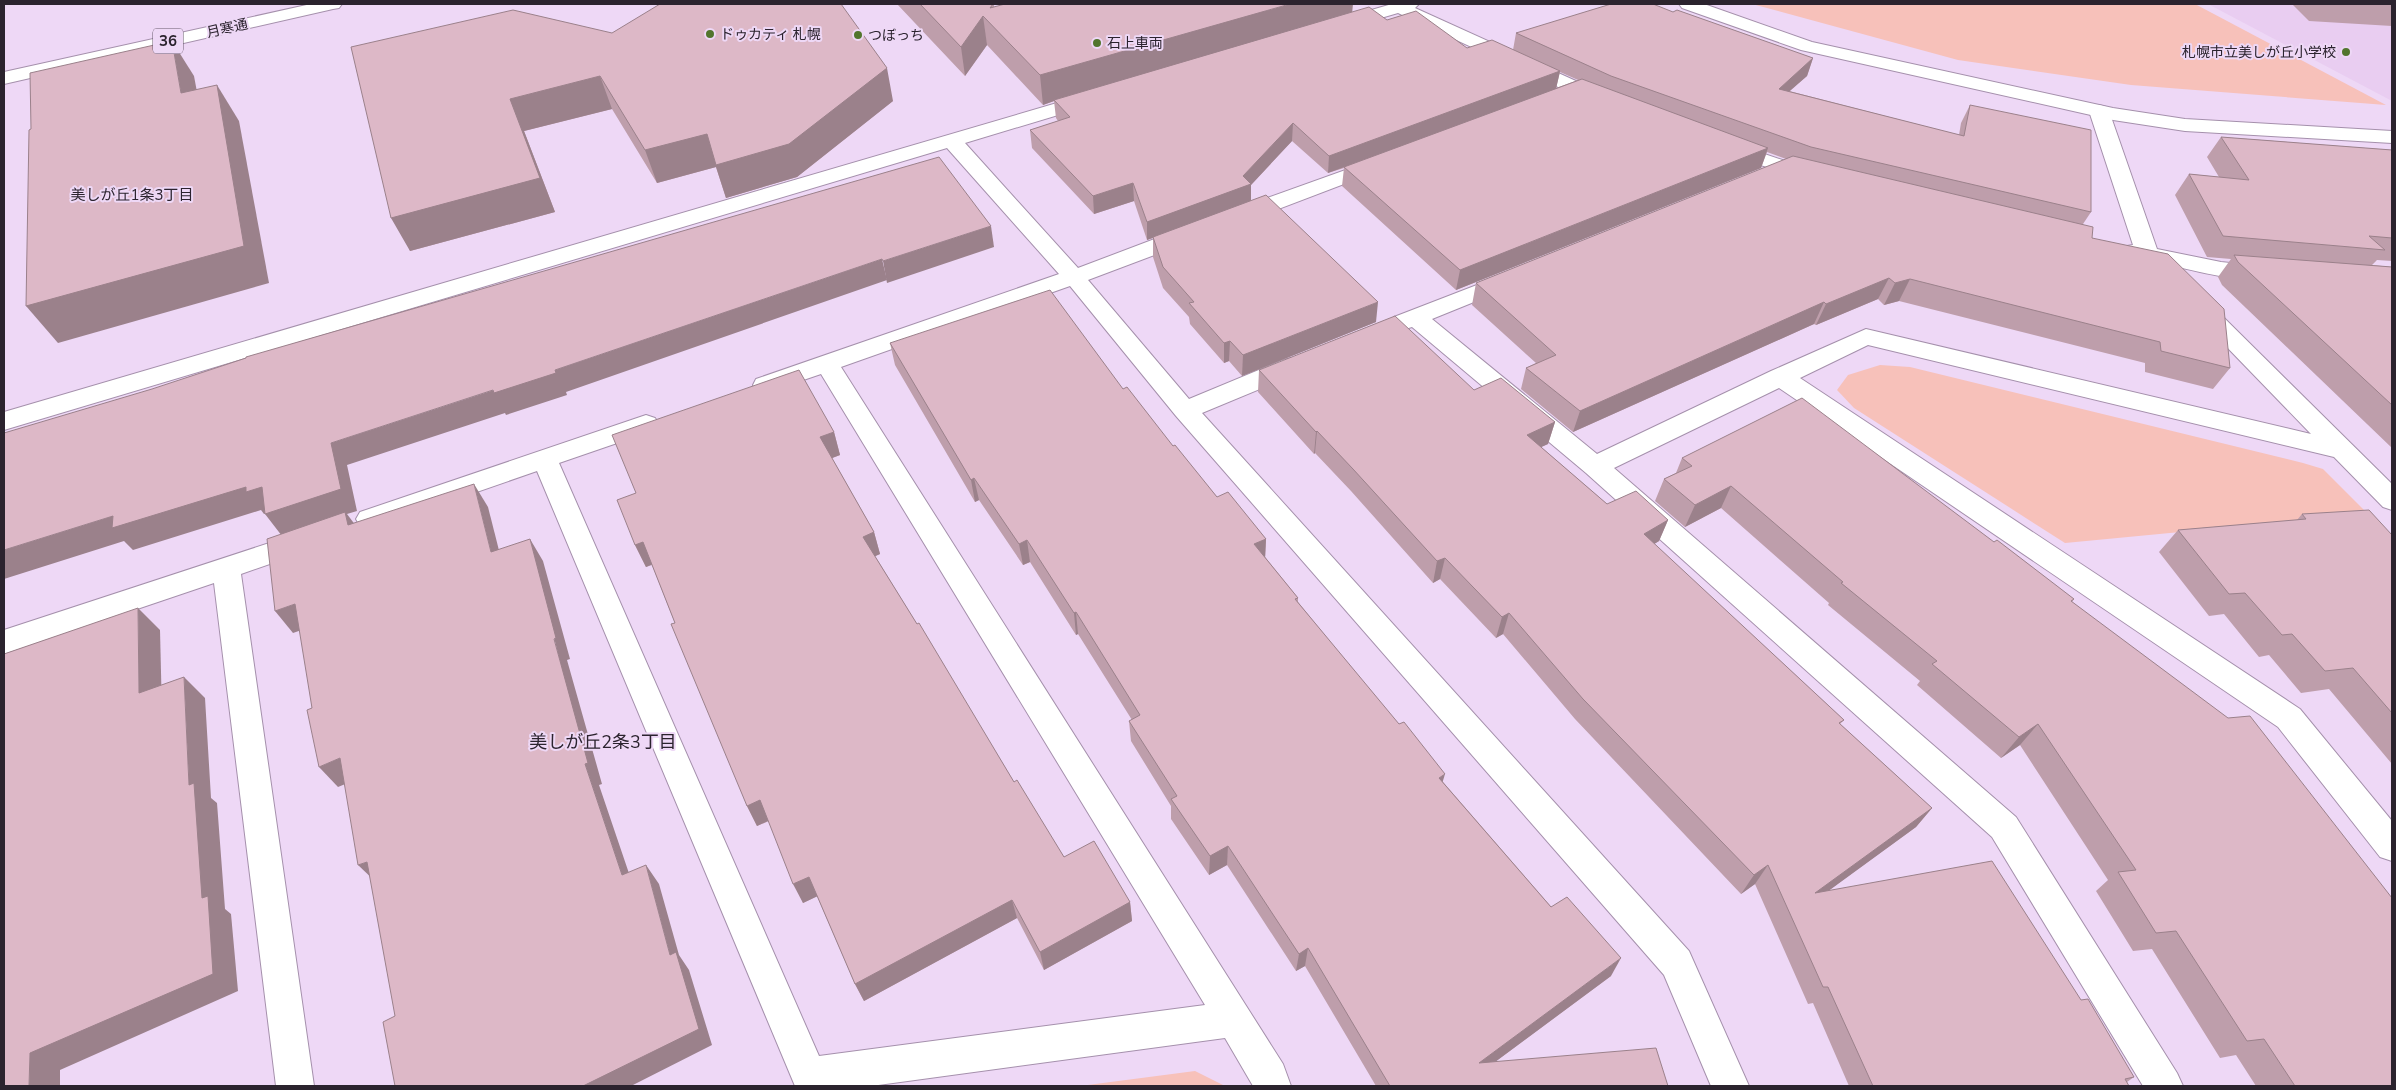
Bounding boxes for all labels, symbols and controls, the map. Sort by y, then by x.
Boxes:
street label: 月寒通 [205,15,250,42]
place label: ドゥカティ 札幌 [720,25,821,44]
place label: つぼっち [868,26,924,45]
road number: 36 [153,28,183,54]
marker: ドゥカティ 札幌 [704,28,716,40]
marker: つぼっち [852,29,864,41]
place label: 石上車両 [1107,34,1163,53]
marker: 石上車両 [1091,37,1103,49]
place label: 札幌市立美しが丘小学校 [2182,43,2336,62]
marker: 札幌市立美しが丘小学校 [2340,46,2352,58]
district label: 美しが丘1条3丁目 [70,185,194,205]
district label: 美しが丘2条3丁目 [529,730,677,754]

